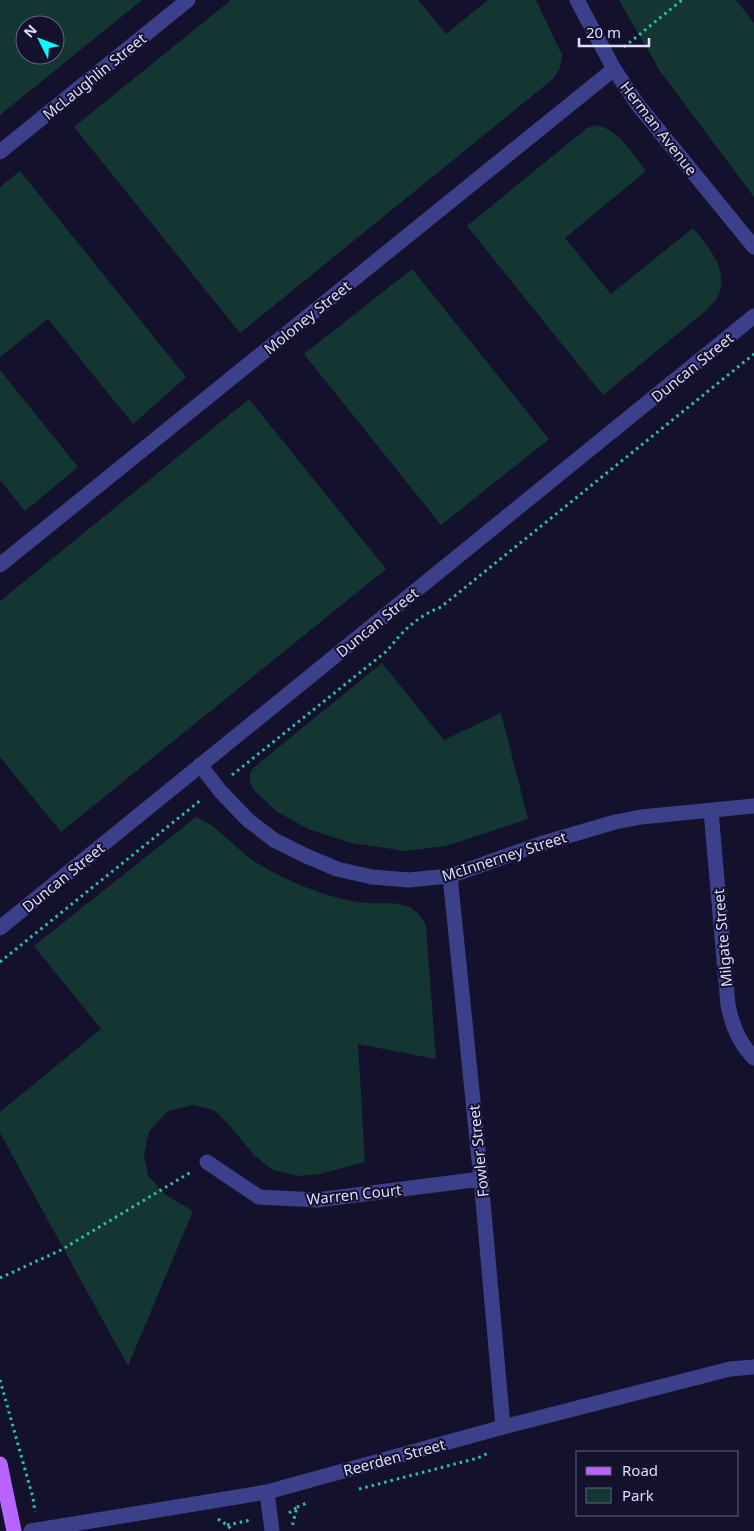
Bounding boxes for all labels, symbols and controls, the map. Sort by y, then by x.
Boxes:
north arrow [15,15,65,65]
scale bar [579,15,649,47]
text: N [19,20,41,42]
text: 20 m [586,22,621,42]
street label: McLaughlin Street [38,28,150,124]
street label: Herman Avenue [616,77,702,179]
street label: Moloney Street [259,275,355,358]
street label: Duncan Street [647,327,738,406]
street label: Duncan Street [332,582,423,661]
street label: McInnerney Street [439,826,569,886]
street label: Duncan Street [18,837,109,916]
street label: Milgate Street [708,887,736,988]
street label: Fowler Street [463,1103,493,1198]
street label: Warren Court [306,1179,403,1209]
street label: Reerden Street [341,1434,448,1480]
legend [576,1451,739,1516]
text: Road [622,1460,658,1480]
text: Park [622,1485,654,1505]

